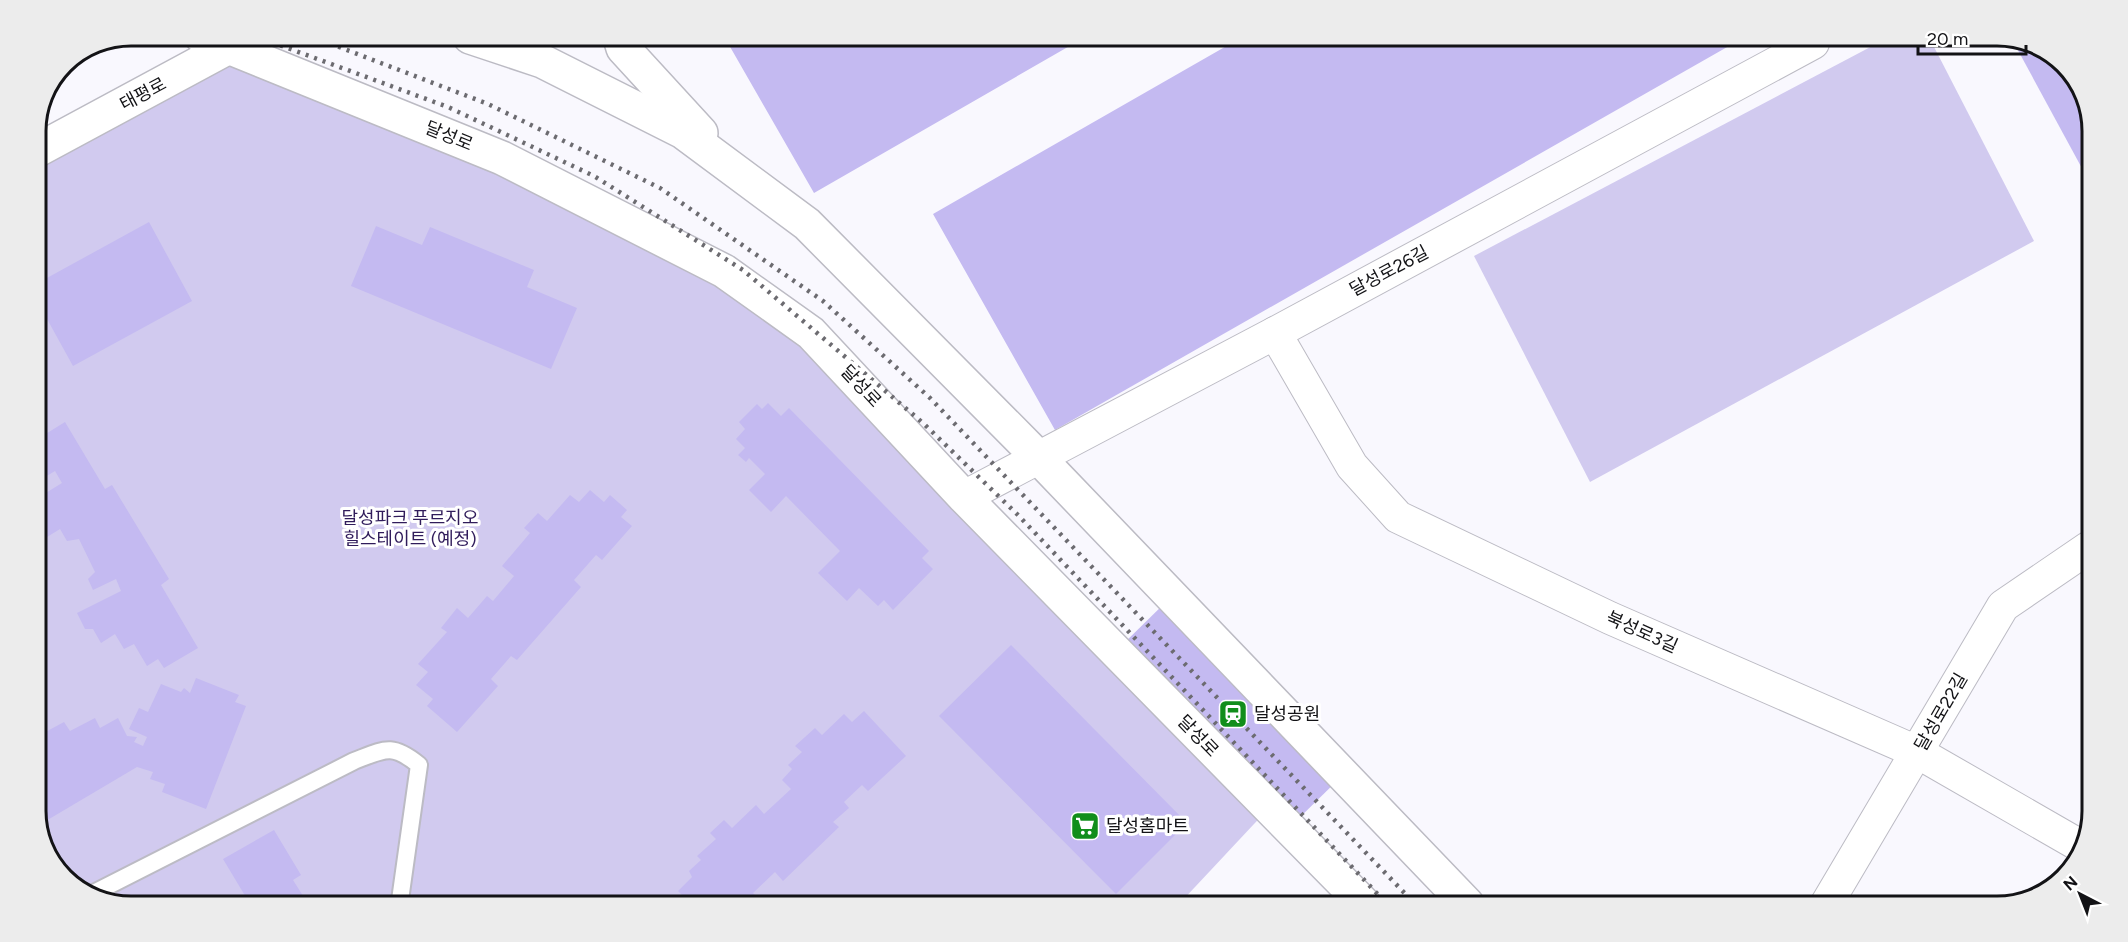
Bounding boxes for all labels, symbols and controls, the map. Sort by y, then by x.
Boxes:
scale bar [1918,18,2026,56]
text: 20 m [1927,28,1968,50]
street label: 태평로 [116,73,170,115]
street label: 달성로 [422,116,476,156]
street label: 달성로26길 [1346,241,1432,301]
street label: 달성로 [836,360,886,412]
park label: 달성파크 푸르지오 힐스테이트 (예정) [342,507,478,550]
street label: 북성로3길 [1603,606,1681,658]
street label: 달성로22길 [1910,669,1972,755]
station icon: 달성공원 [1217,698,1249,730]
place label: 달성공원 [1254,703,1320,725]
street label: 달성로 [1173,710,1223,762]
supermarket icon: 달성홈마트 [1069,810,1101,842]
place label: 달성홈마트 [1106,815,1189,837]
north arrow [2050,864,2110,924]
text: N [2059,872,2081,894]

